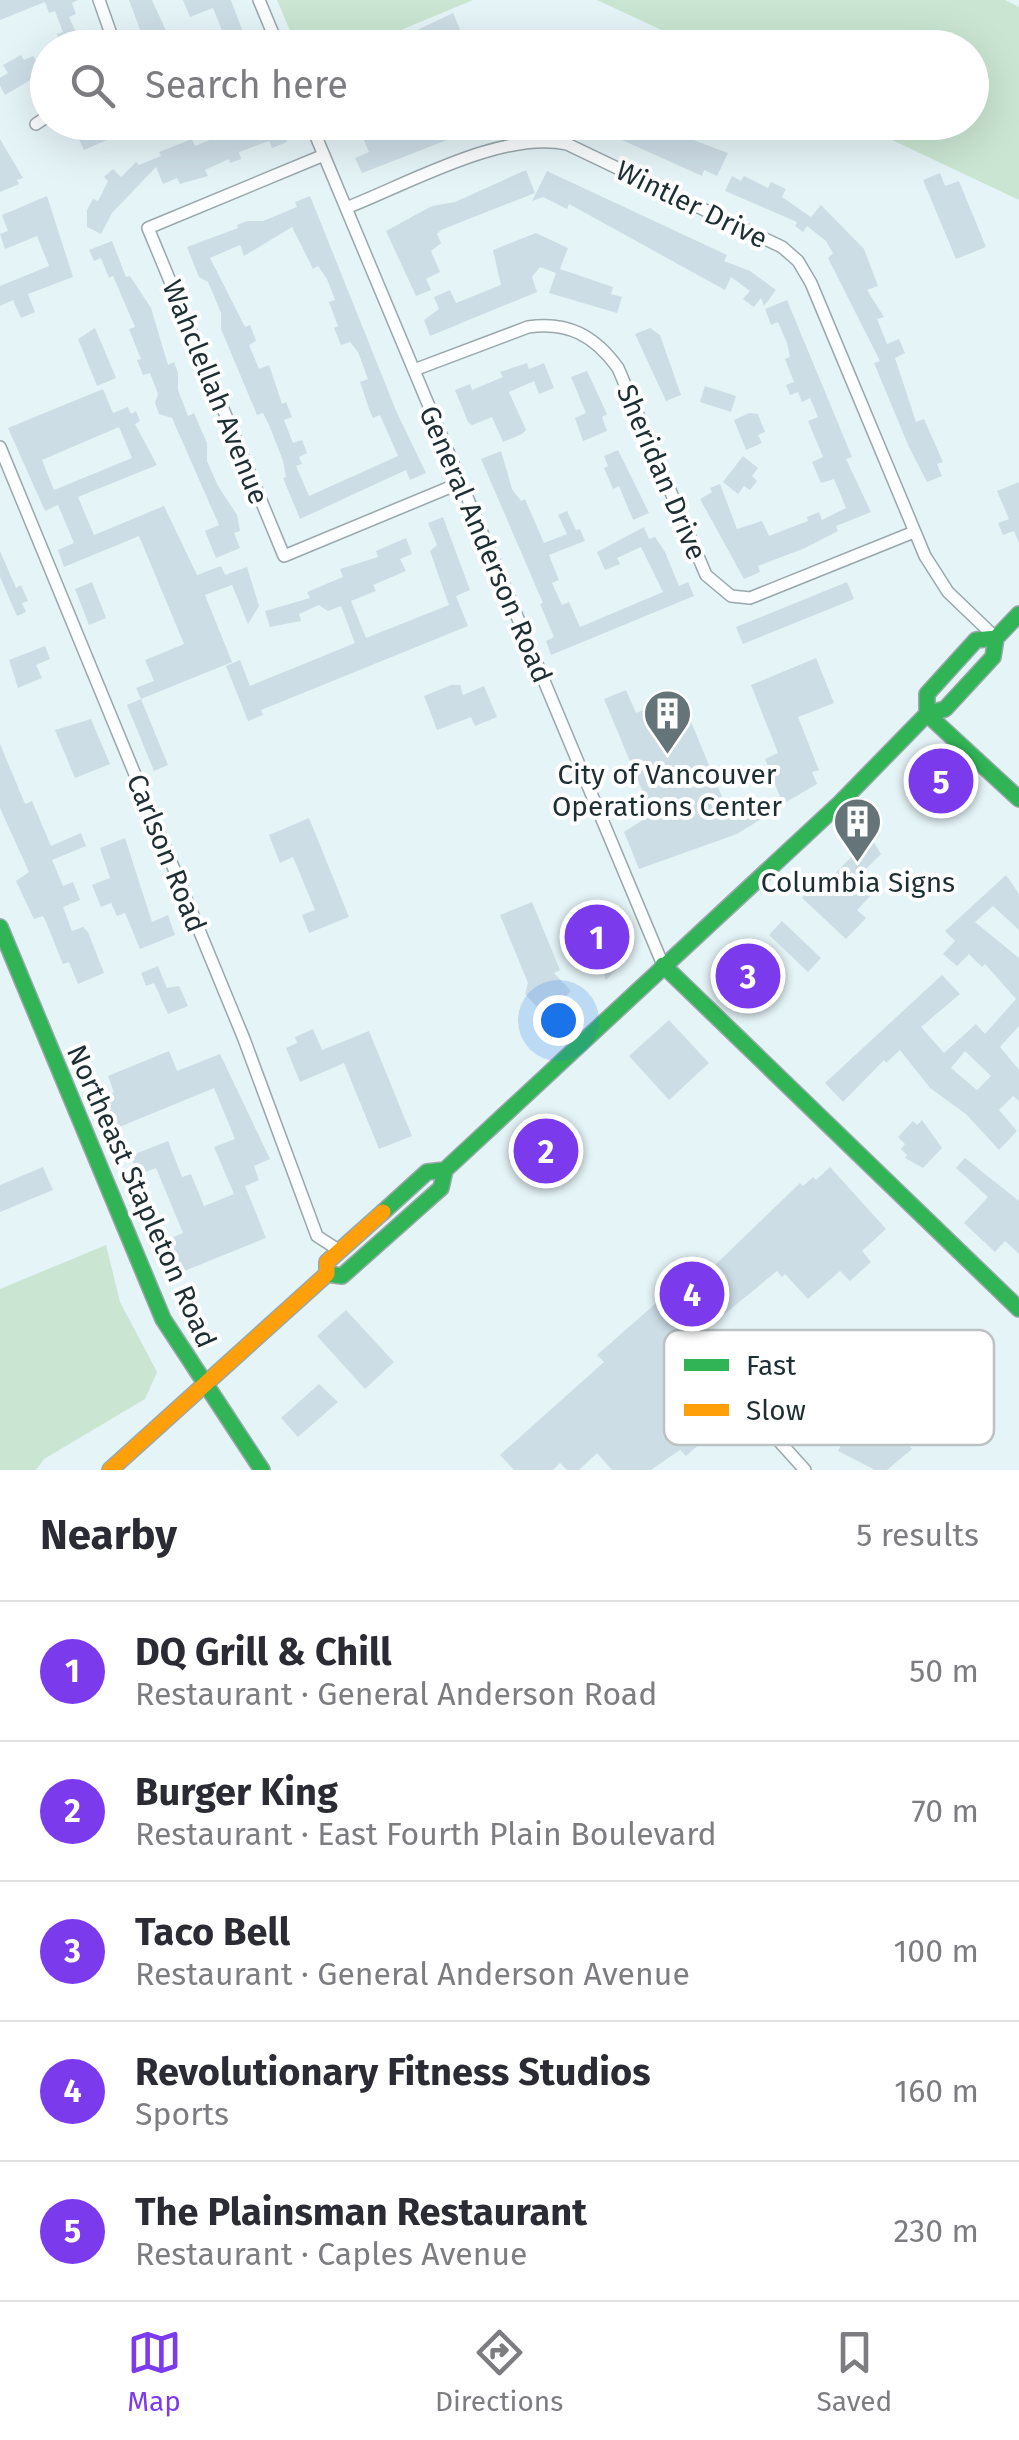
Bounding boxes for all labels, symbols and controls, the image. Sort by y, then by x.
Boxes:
search box [30,30,989,140]
icon: search [65,58,120,113]
text: Search here [145,62,348,108]
street label: Wintler Drive [611,154,773,255]
street label: Wahclellah Avenue [155,275,276,509]
street label: Sheridan Drive [610,380,713,565]
street label: General Anderson Road [412,401,559,688]
building icon: City of Vancouver Operations Center [641,688,693,756]
pin: 5 [908,744,974,818]
place label: City of Vancouver Operations Center [552,758,782,823]
street label: Carlson Road [120,769,213,937]
building icon: Columbia Signs [832,796,884,864]
place label: Columbia Signs [761,866,955,899]
pin: 1 [564,900,630,974]
pin: 3 [716,938,780,1014]
your location [533,995,584,1046]
street label: Northeast Stapleton Road [60,1040,223,1353]
pin: 2 [514,1114,578,1188]
pin: 4 [660,1256,724,1332]
legend [664,1330,994,1445]
text: Fast [746,1349,797,1382]
text: Slow [746,1394,806,1427]
text: Nearby [40,1510,177,1560]
text: 5 results [856,1516,979,1554]
text: DQ Grill & Chill [135,1629,392,1675]
text: 1 [65,1652,80,1690]
text: 50 m [909,1652,979,1690]
text: Restaurant · General Anderson Road [135,1675,657,1713]
text: Burger King [135,1769,338,1815]
text: 2 [64,1792,81,1830]
text: 70 m [911,1792,979,1830]
text: Restaurant · East Fourth Plain Boulevard [135,1815,717,1853]
text: Taco Bell [135,1909,290,1955]
text: 3 [64,1932,81,1970]
text: 100 m [894,1932,979,1970]
text: Restaurant · General Anderson Avenue [135,1955,690,1993]
text: Revolutionary Fitness Studios [135,2049,651,2095]
text: 4 [63,2072,82,2110]
text: 160 m [894,2072,979,2110]
text: Sports [135,2095,229,2133]
text: The Plainsman Restaurant [135,2189,587,2235]
text: 5 [64,2212,81,2250]
text: 230 m [894,2212,979,2250]
text: Restaurant · Caples Avenue [135,2235,528,2273]
tab: Map [127,2325,182,2418]
tab: Directions [435,2325,563,2418]
tab: Saved [817,2325,892,2418]

